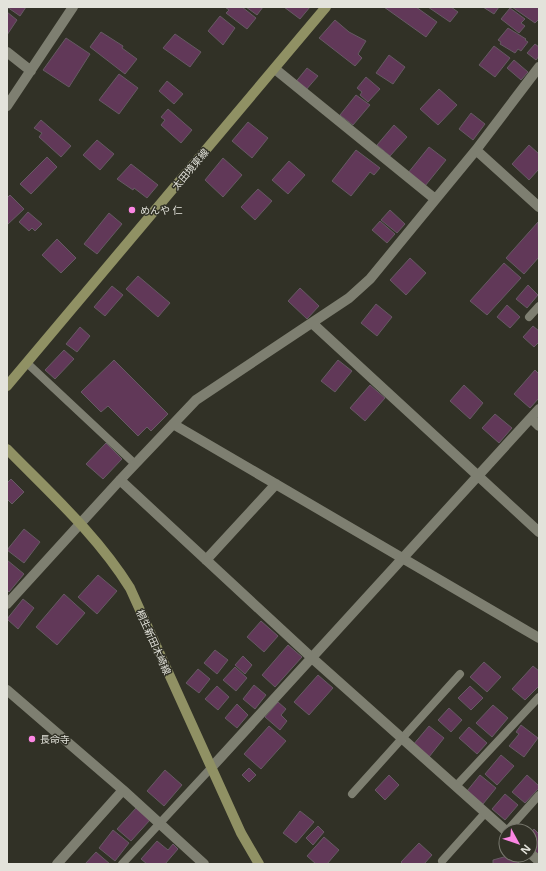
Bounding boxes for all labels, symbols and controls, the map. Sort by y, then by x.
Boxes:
street label: 太田境東線 [169,145,211,193]
place label: めんや 仁 [140,203,183,217]
marker: めんや 仁 [127,205,137,215]
street label: 桐生新田木崎線 [133,607,175,677]
place label: 長命寺 [40,732,70,746]
marker: 長命寺 [27,734,37,744]
north arrow [498,823,538,863]
text: N [517,841,535,858]

